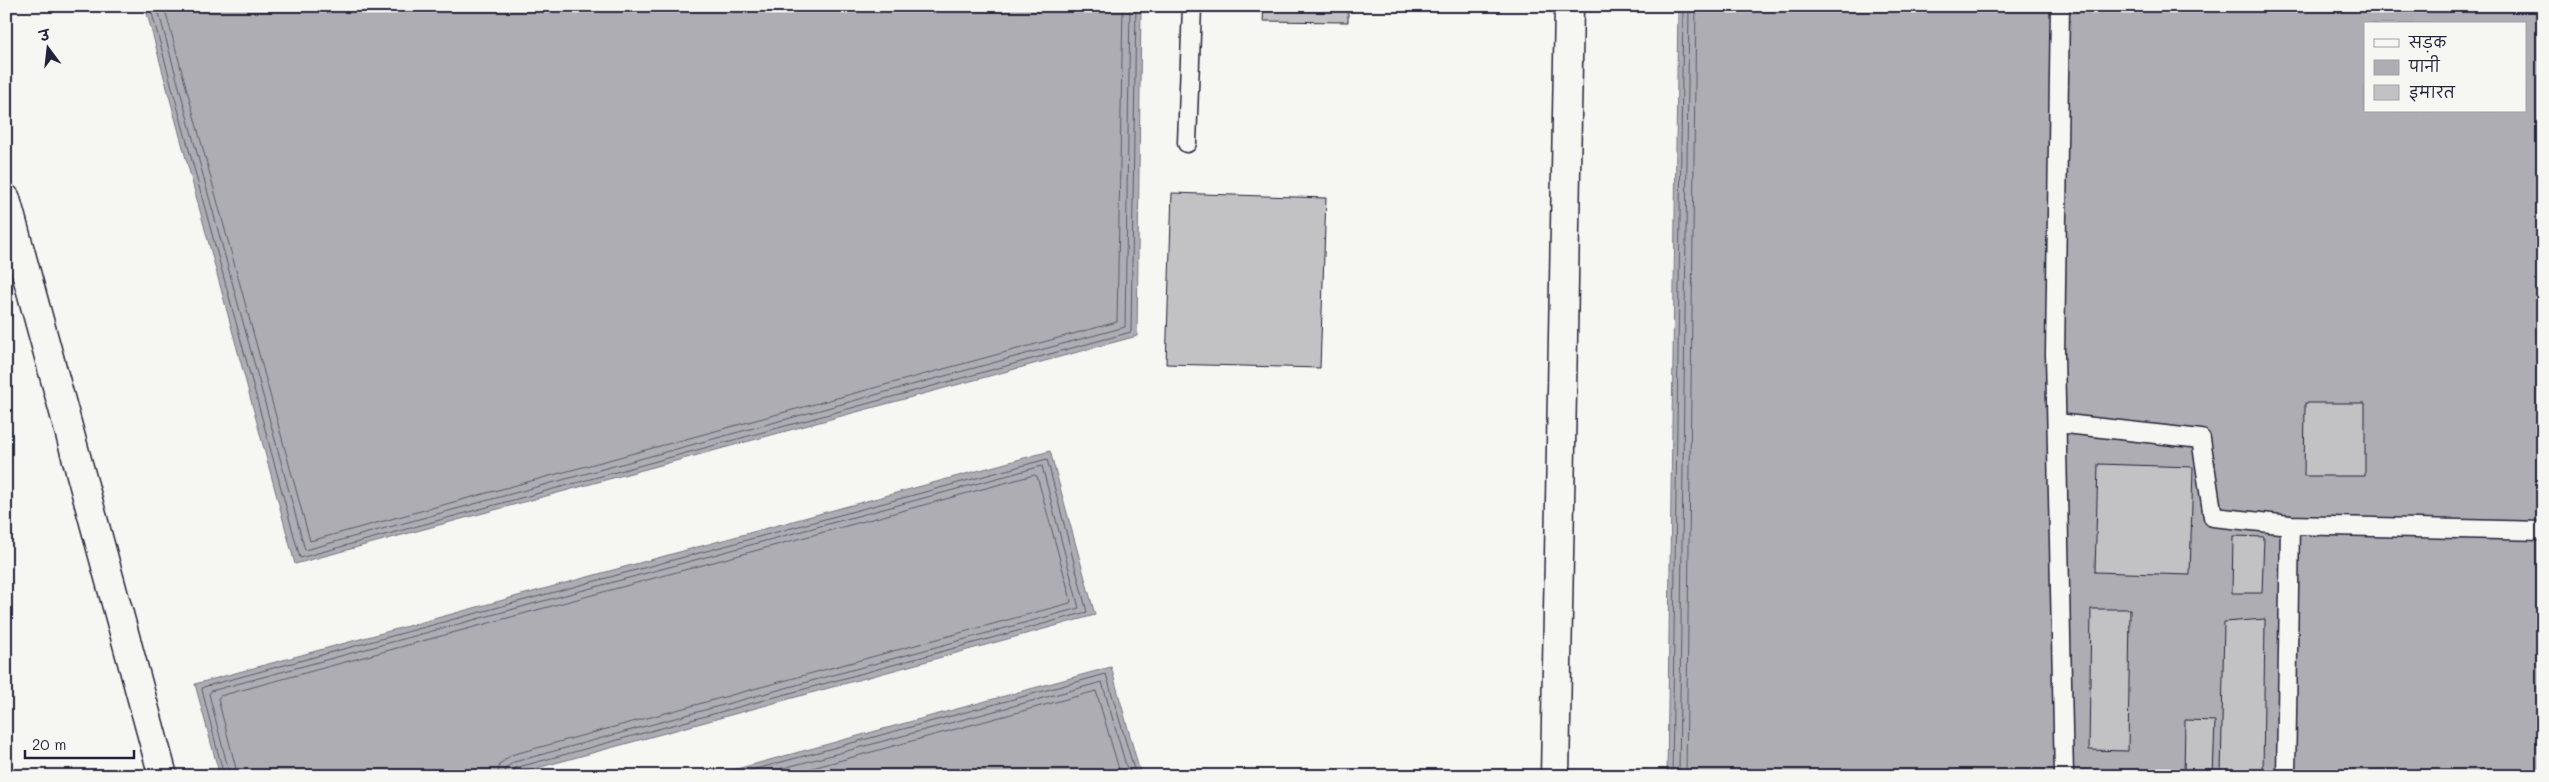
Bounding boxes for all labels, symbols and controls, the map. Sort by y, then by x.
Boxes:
north arrow [22,22,72,72]
legend [2364,22,2526,112]
text: उ [36,24,53,46]
text: सड़क [2408,32,2447,53]
text: पानी [2408,55,2441,76]
text: इमारत [2409,82,2456,102]
scale bar [25,727,134,759]
text: 20 m [32,734,66,754]

